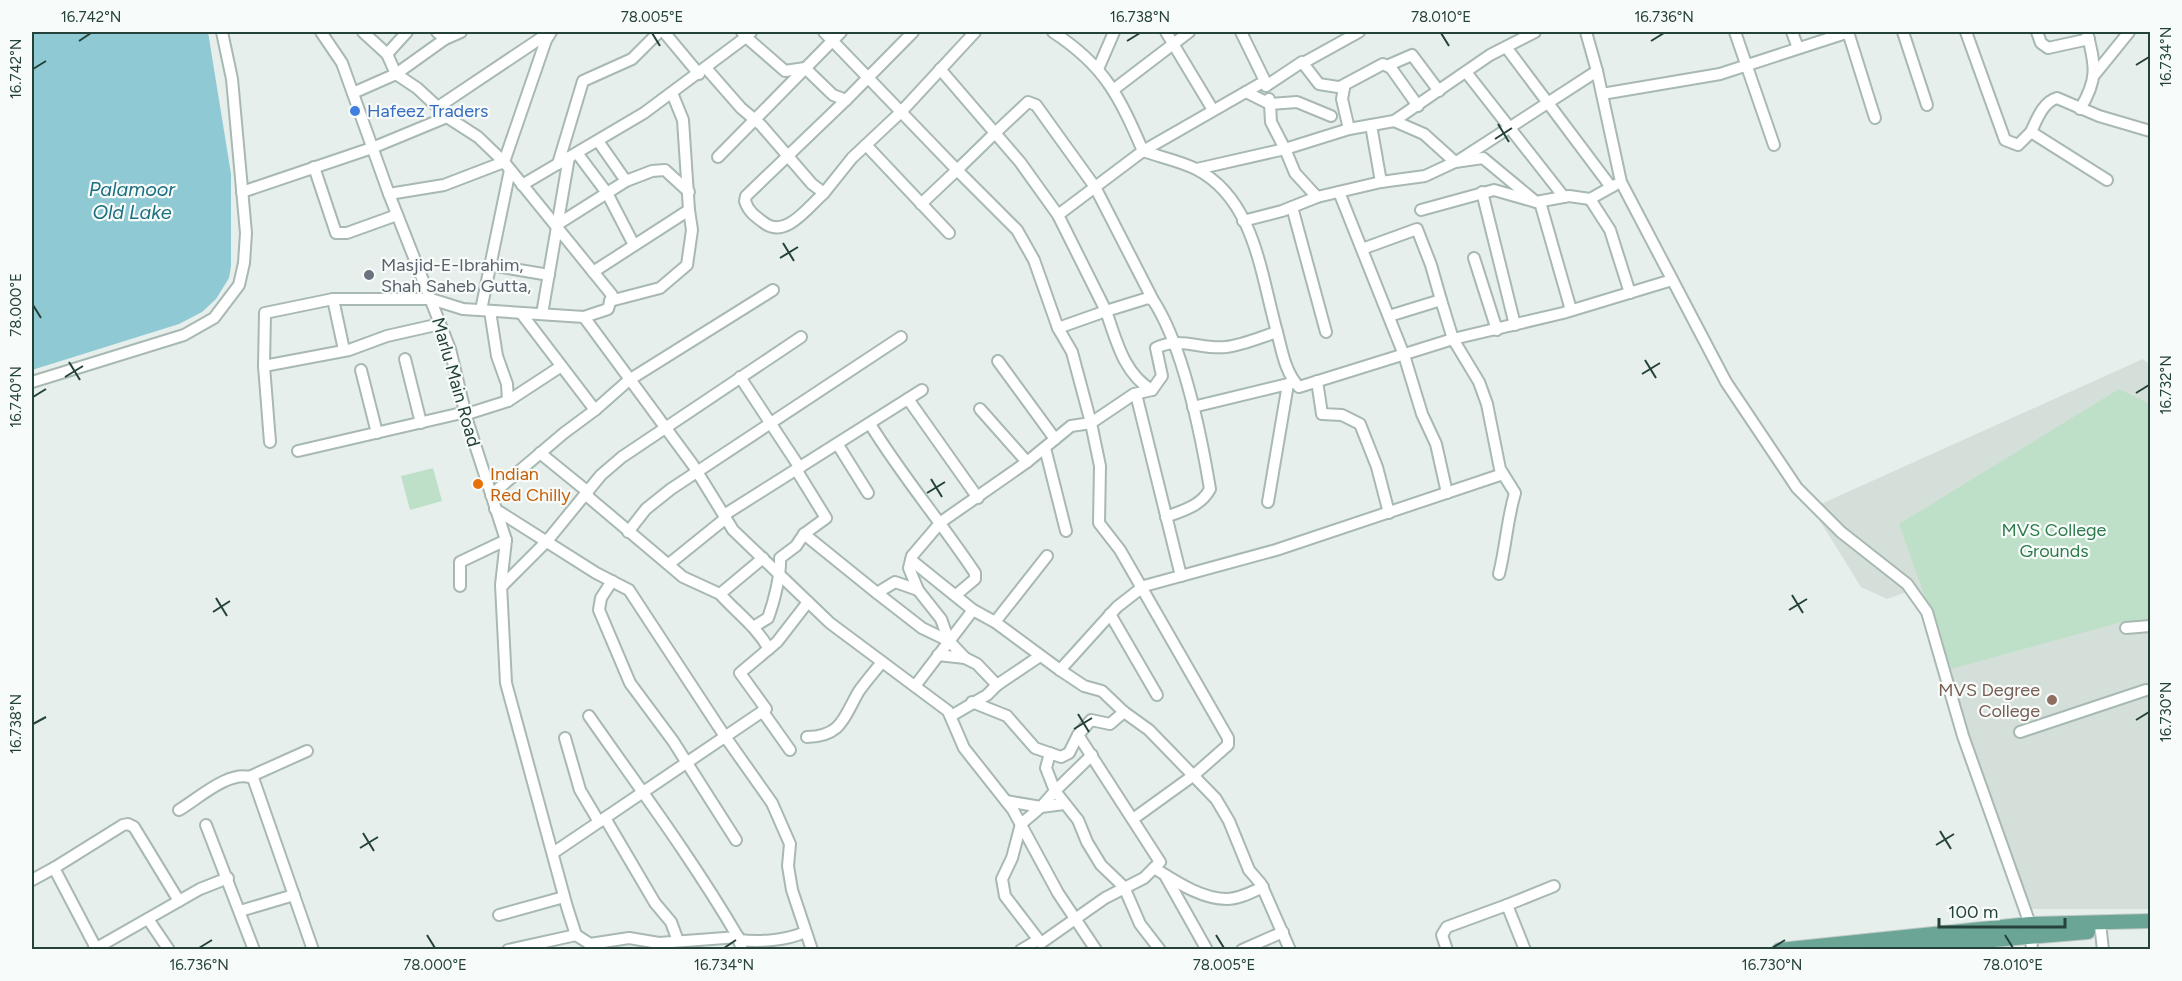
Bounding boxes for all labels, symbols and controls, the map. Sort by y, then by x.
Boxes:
text: 16.742°N [61,8,121,26]
text: 78.005°E [621,8,683,26]
text: 16.738°N [1110,8,1170,26]
text: 78.010°E [1411,8,1471,26]
text: 16.736°N [1634,8,1694,26]
text: 16.734°N [2157,27,2175,87]
text: 16.742°N [7,39,25,99]
place label: Hafeez Traders [367,100,488,122]
marker: Hafeez Traders [348,104,362,118]
water label: Palamoor Old Lake [89,177,176,224]
place label: Masjid-E-Ibrahim, Shah Saheb Gutta, [381,254,531,297]
marker: Masjid-E-Ibrahim, Shah Saheb Gutta, [362,268,376,282]
text: 78.000°E [7,273,25,337]
street label: Marlu Main Road [427,315,485,449]
text: 16.732°N [2157,355,2175,415]
text: 16.740°N [7,366,25,428]
place label: Indian Red Chilly [490,463,571,506]
marker: Indian Red Chilly [471,477,485,491]
park label: MVS College Grounds [2002,519,2107,562]
place label: MVS Degree College [1938,679,2040,722]
text: 16.730°N [2157,682,2175,742]
marker: MVS Degree College [2045,693,2059,707]
text: 16.738°N [7,694,25,754]
scale bar [1939,891,2065,929]
text: 100 m [1948,901,1998,923]
text: 16.736°N [169,956,229,974]
text: 78.000°E [403,956,467,974]
text: 16.734°N [694,956,754,974]
text: 78.005°E [1193,956,1255,974]
text: 16.730°N [1742,956,1802,974]
text: 78.010°E [1983,956,2043,974]

